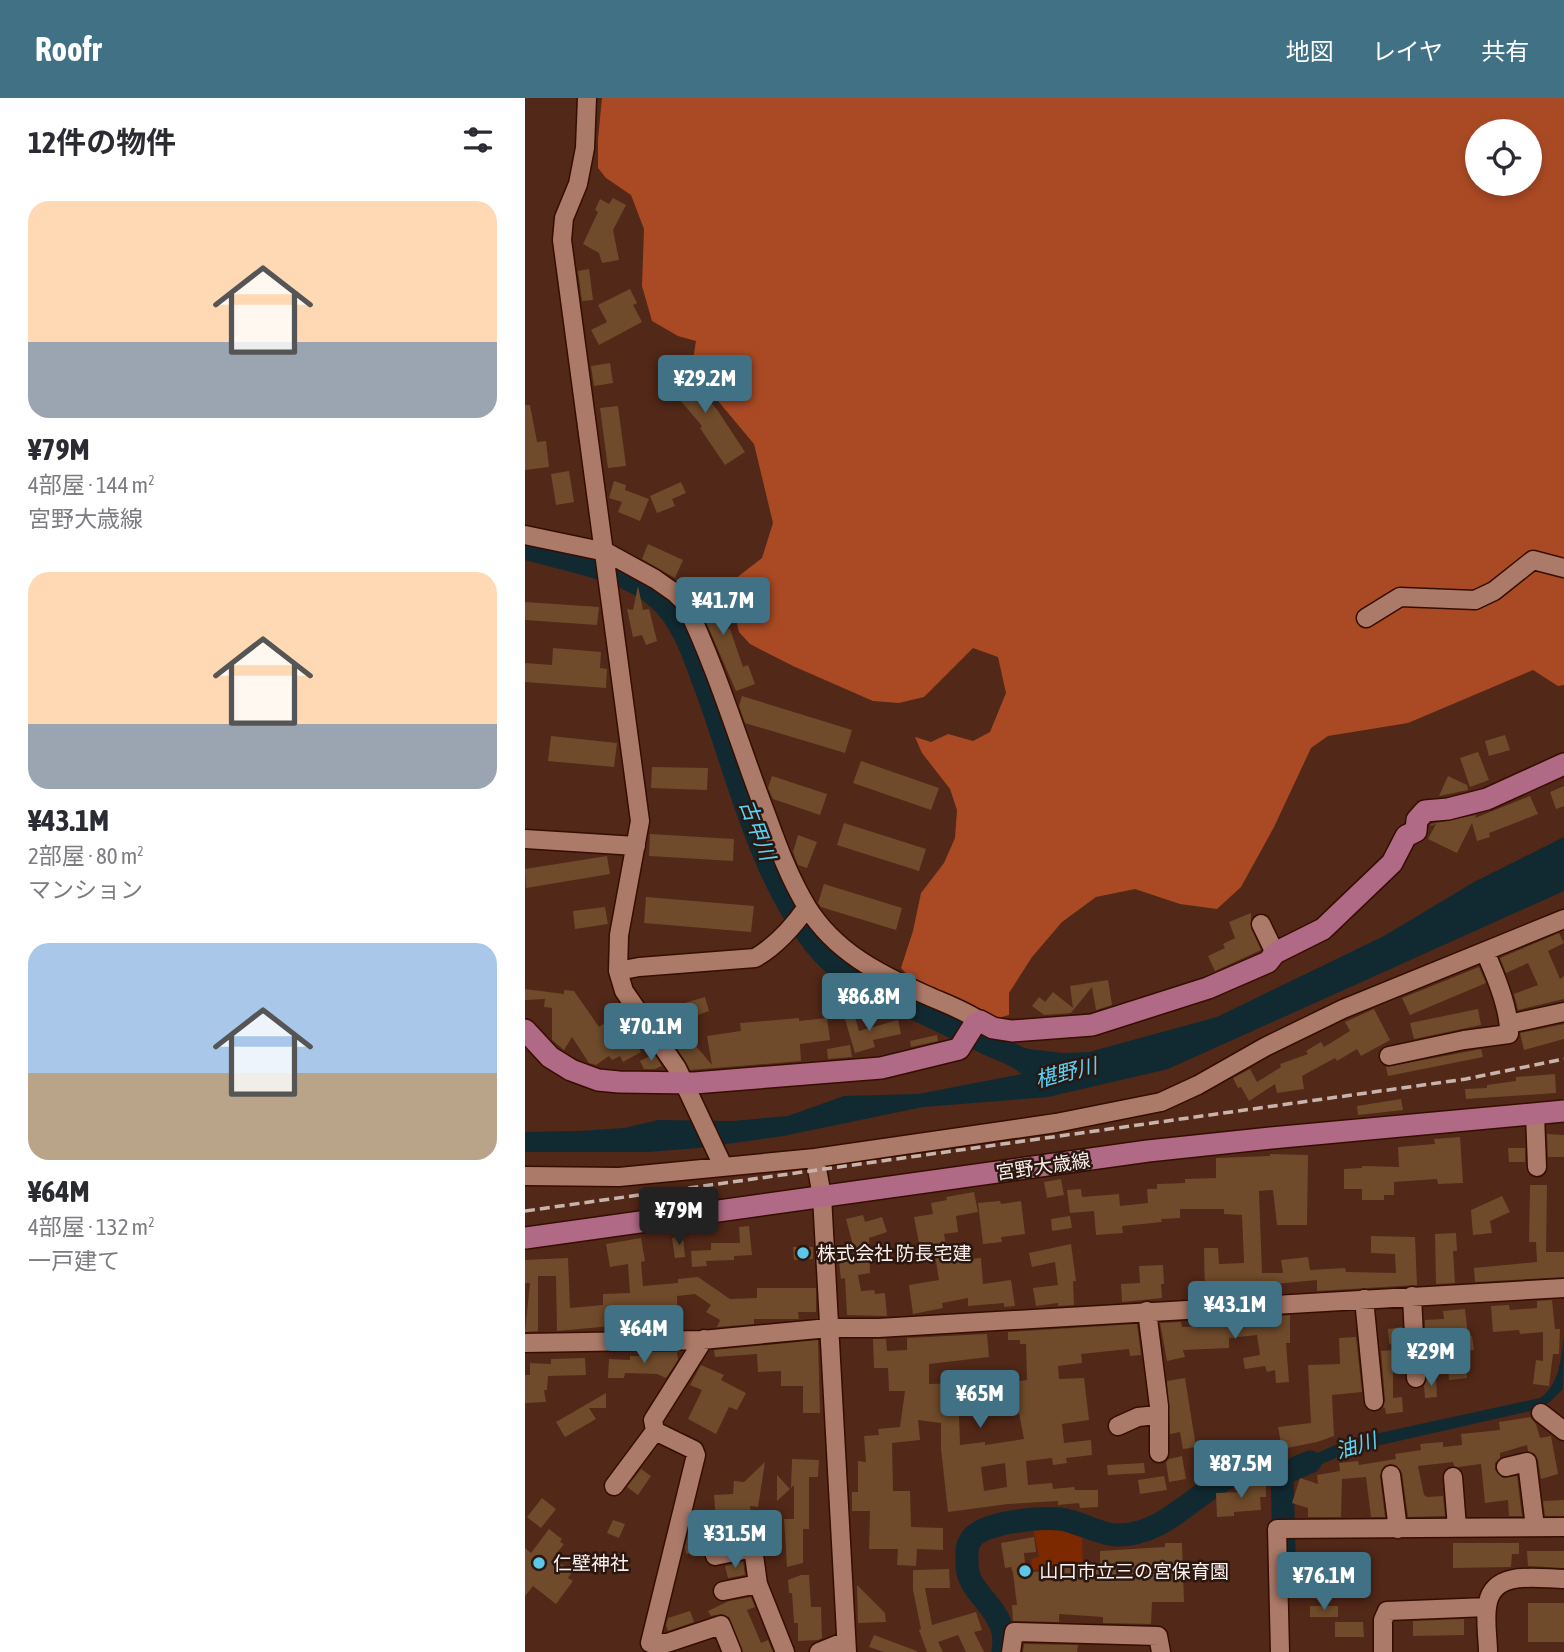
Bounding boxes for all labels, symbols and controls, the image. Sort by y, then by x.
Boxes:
text: Roofr [35,30,101,68]
text: 地図 [1286,38,1334,65]
text: レイヤ [1372,38,1443,65]
text: 共有 [1481,38,1529,65]
map controls [1465,119,1542,196]
button: locate [1465,119,1542,196]
icon: filters [459,121,497,159]
text: 12件の物件 [28,125,176,159]
icon: home [200,247,326,373]
pin: ¥29.2M [648,356,762,415]
text: ¥29.2M [674,365,736,391]
text: ¥79M [28,432,90,466]
text: 4部屋 · 144 m² [28,472,155,498]
text: 宮野大歳線 [28,506,143,532]
pin: ¥41.7M [666,578,780,637]
text: ¥41.7M [692,587,754,613]
icon: home [200,618,326,744]
water label: 古甲川 [735,796,781,865]
text: ¥43.1M [28,803,109,837]
text: 2部屋 · 80 m² [28,843,144,869]
text: マンション [28,877,143,903]
pin: ¥86.8M [812,974,926,1033]
text: ¥86.8M [838,983,900,1009]
icon: home [200,989,326,1115]
pin: ¥70.1M [594,1004,708,1063]
text: ¥70.1M [620,1013,682,1039]
water label: 椹野川 [1032,1052,1101,1091]
street label: 宮野大歳線 [994,1148,1092,1184]
text: ¥64M [28,1174,90,1208]
pin: ¥79M [638,1188,720,1247]
text: ¥79M [655,1197,703,1223]
text: 4部屋 · 132 m² [28,1214,155,1240]
place label: 株式会社 防長宅建 [817,1242,972,1264]
marker: 株式会社 防長宅建 [795,1245,811,1261]
text: 一戸建て [28,1248,120,1274]
pin: ¥43.1M [1178,1282,1292,1341]
text: ¥43.1M [1204,1291,1266,1317]
pin: ¥64M [603,1306,685,1365]
text: ¥64M [620,1315,668,1341]
pin: ¥29M [1390,1328,1472,1388]
text: ¥29M [1407,1338,1455,1364]
pin: ¥65M [939,1370,1021,1430]
text: ¥65M [956,1380,1004,1406]
water label: 油川 [1332,1427,1381,1463]
pin: ¥87.5M [1184,1440,1298,1500]
text: ¥87.5M [1210,1450,1272,1476]
pin: ¥31.5M [678,1510,792,1570]
text: ¥31.5M [704,1520,766,1546]
place label: 仁壁神社 [553,1552,629,1574]
pin: ¥76.1M [1267,1552,1381,1612]
marker: 仁壁神社 [531,1555,547,1571]
place label: 山口市立三の宮保育園 [1039,1560,1229,1582]
text: ¥76.1M [1293,1562,1355,1588]
marker: 山口市立三の宮保育園 [1017,1563,1033,1579]

